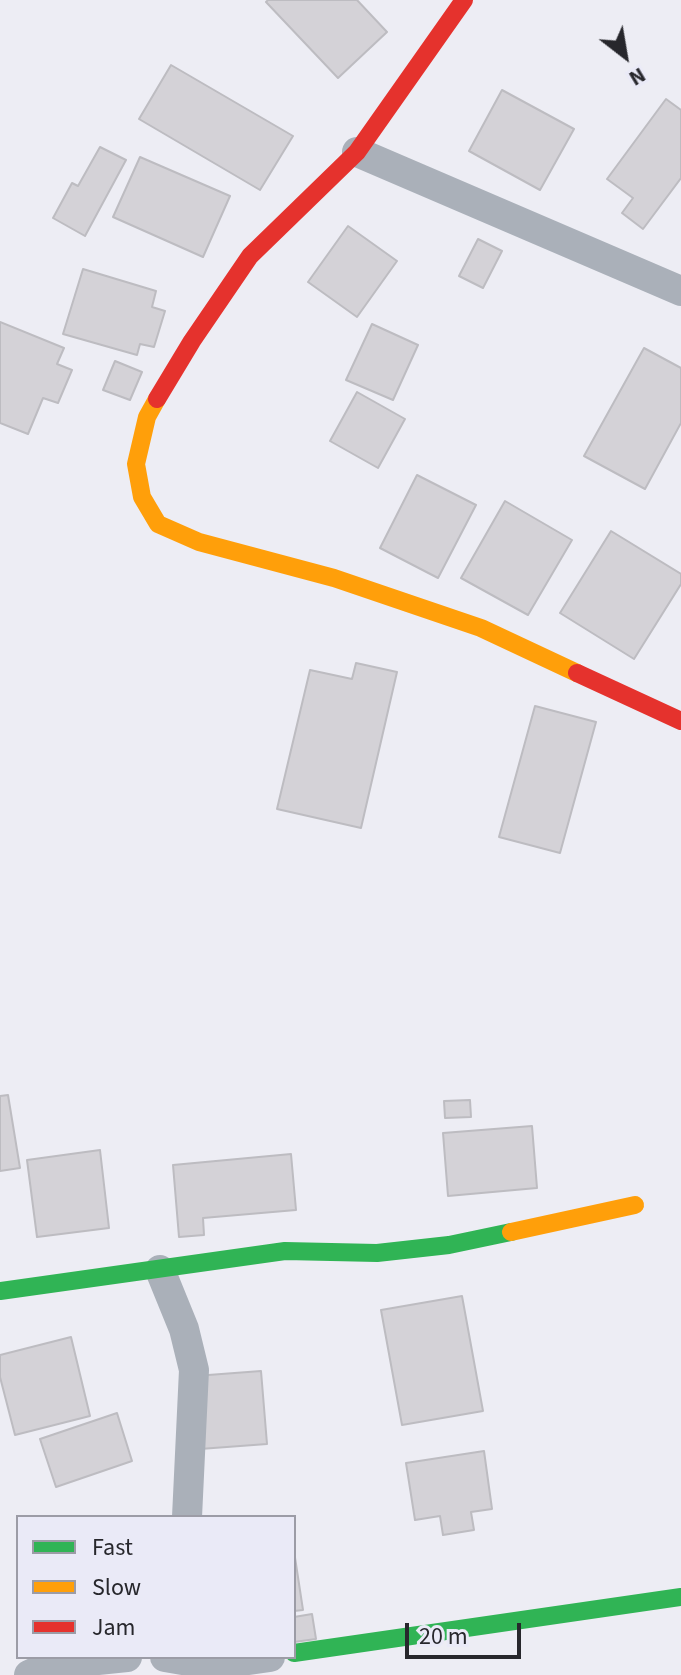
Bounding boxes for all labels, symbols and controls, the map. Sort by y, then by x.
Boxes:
north arrow [585,16,665,96]
text: N [623,59,652,94]
legend [16,1515,296,1659]
text: Fast [92,1530,133,1565]
text: Slow [92,1570,141,1605]
scale bar [409,1607,525,1657]
text: Jam [92,1610,136,1645]
text: 20 m [419,1619,468,1654]

